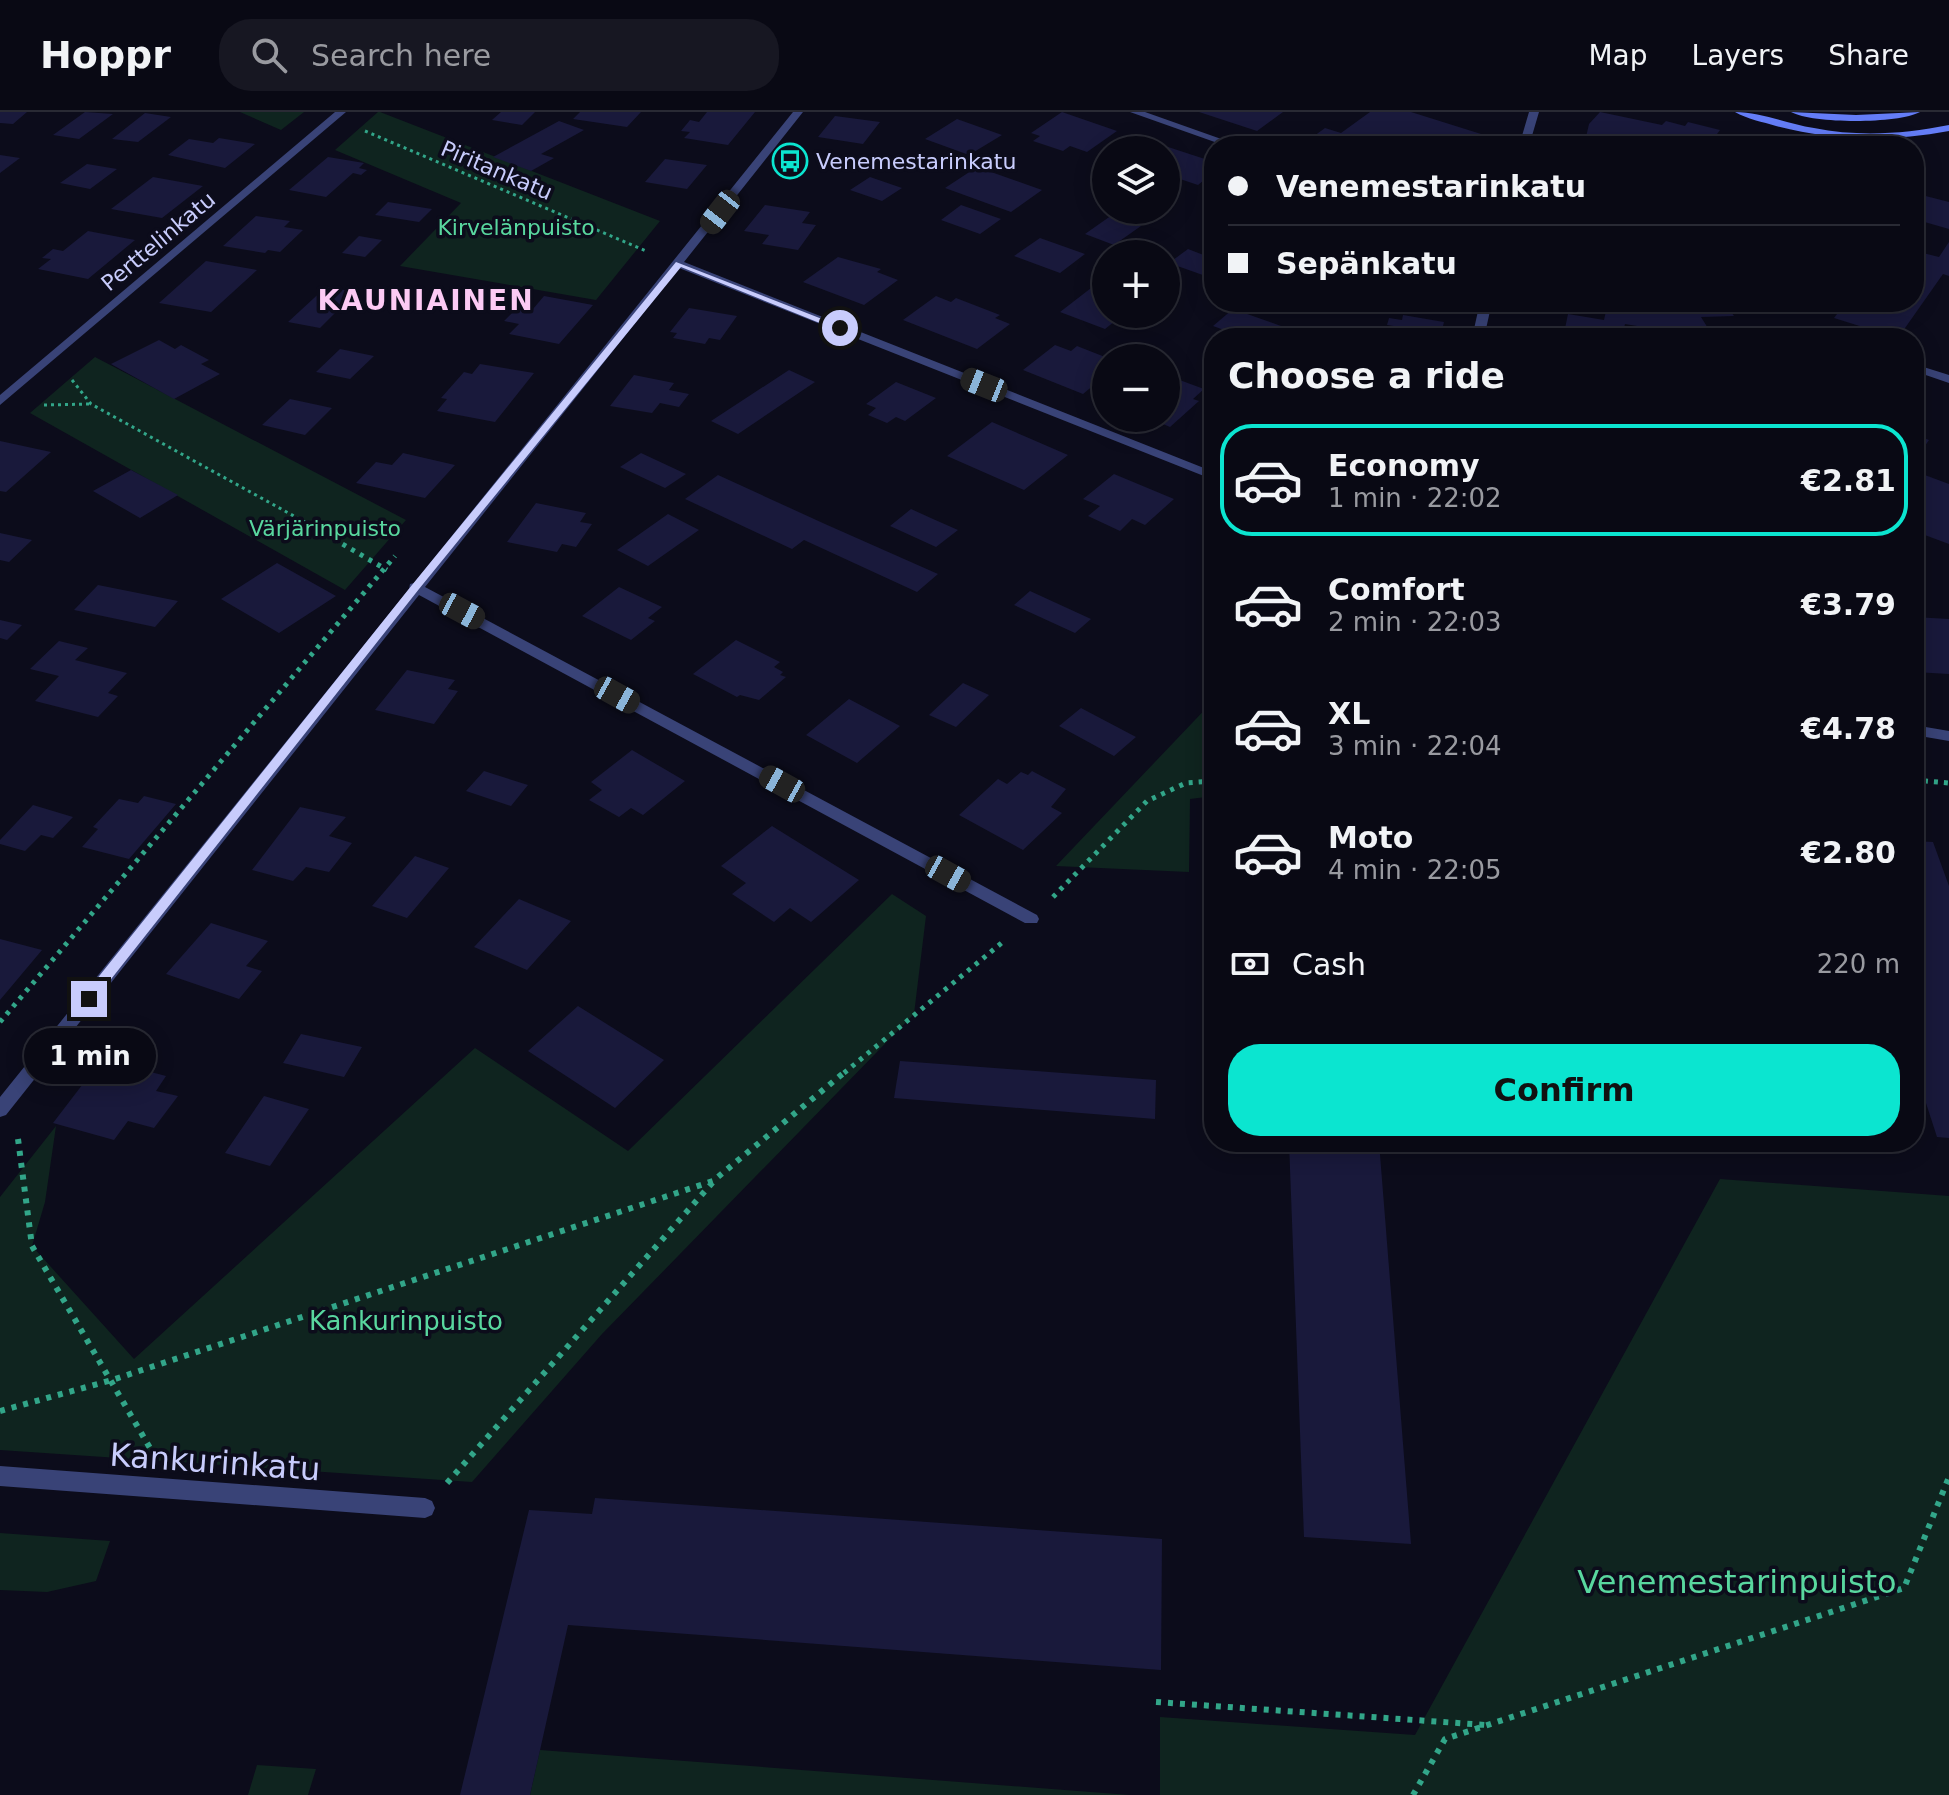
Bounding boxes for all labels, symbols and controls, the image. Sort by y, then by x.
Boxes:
search box [219,19,779,91]
text: Hoppr [40,33,171,77]
icon: search [247,33,291,77]
text: Search here [311,38,491,73]
text: Map [1588,39,1648,72]
text: Layers [1692,39,1784,72]
text: Share [1828,39,1909,72]
street label: Piritankatu [437,136,556,205]
map controls [1092,136,1180,432]
button: layers [1092,136,1180,224]
bus stop icon: Venemestarinkatu [771,142,809,180]
place label: Venemestarinkatu [816,149,1016,174]
text: Venemestarinkatu [1276,169,1586,204]
car [696,186,744,238]
street label: Perttelinkatu [97,187,220,296]
park label: Kirvelänpuisto [437,215,595,240]
button: + [1092,240,1180,328]
text: Sepänkatu [1276,246,1457,281]
district label: KAUNIAINEN [317,284,535,317]
route start [822,310,858,346]
button: − [1092,344,1180,432]
text: Choose a ride [1228,355,1505,396]
car [957,365,1011,405]
icon: car [1232,444,1304,516]
text: Economy [1328,448,1480,483]
text: €2.81 [1801,463,1896,498]
text: 1 min · 22:02 [1328,483,1502,513]
park label: Värjärinpuisto [249,516,401,541]
icon: car [1232,568,1304,640]
text: Comfort [1328,572,1465,607]
text: €3.79 [1801,587,1896,622]
car [435,589,489,633]
text: 2 min · 22:03 [1328,607,1502,637]
car [590,673,644,717]
icon: car [1232,692,1304,764]
text: XL [1328,696,1370,731]
text: €4.78 [1801,711,1896,746]
text: 3 min · 22:04 [1328,731,1502,761]
car [755,762,809,806]
icon: car [1232,816,1304,888]
text: Moto [1328,820,1413,855]
text: €2.80 [1801,835,1896,870]
car [921,852,975,896]
text: 4 min · 22:05 [1328,855,1502,885]
icon: cash [1228,942,1272,986]
text: Cash [1292,947,1366,982]
text: 220 m [1817,949,1900,979]
route end [71,981,107,1017]
callout: 1 min [23,1027,155,1083]
text: 1 min [49,1041,131,1071]
button: Confirm [1228,1044,1900,1136]
park label: Kankurinpuisto [309,1306,503,1336]
street label: Kankurinkatu [108,1436,322,1488]
park label: Venemestarinpuisto [1577,1563,1897,1601]

